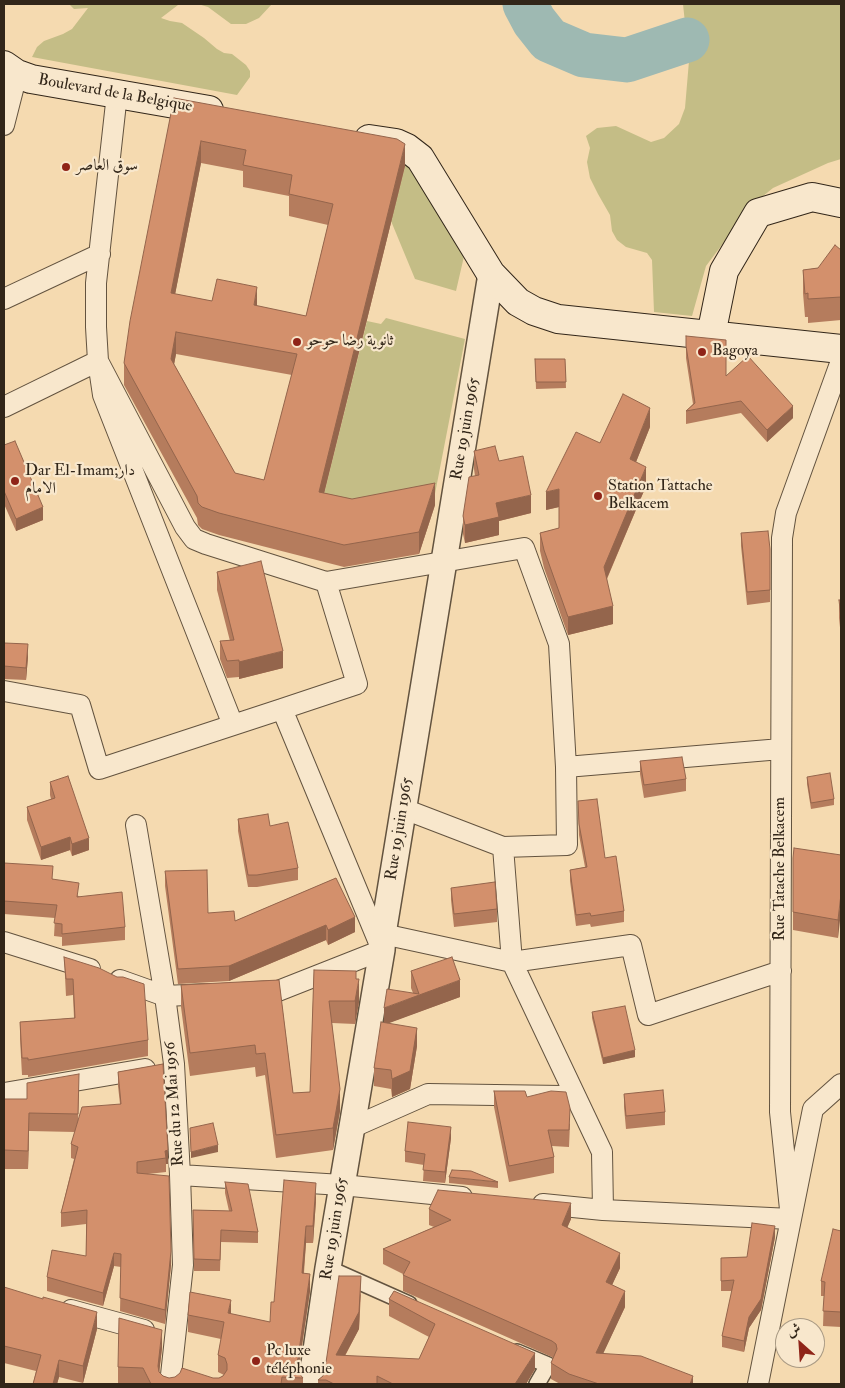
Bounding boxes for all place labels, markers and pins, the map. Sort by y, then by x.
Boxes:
place label: سوق العاصر [76,157,138,177]
marker: سوق العاصر [60,161,72,173]
place label: ثانوية رضا حوحو [307,332,393,352]
marker: ثانوية رضا حوحو [291,336,303,348]
place label: Bagoya [712,342,758,362]
marker: Bagoya [696,346,708,358]
place label: Dar El-Imam;دار الامام [25,462,135,500]
marker: Dar El-Imam;دار الامام [9,475,21,487]
place label: Station Tattache Belkacem [608,477,712,515]
marker: Station Tattache Belkacem [592,490,604,502]
place label: Pc luxe téléphonie [266,1342,332,1380]
marker: Pc luxe téléphonie [250,1355,262,1367]

